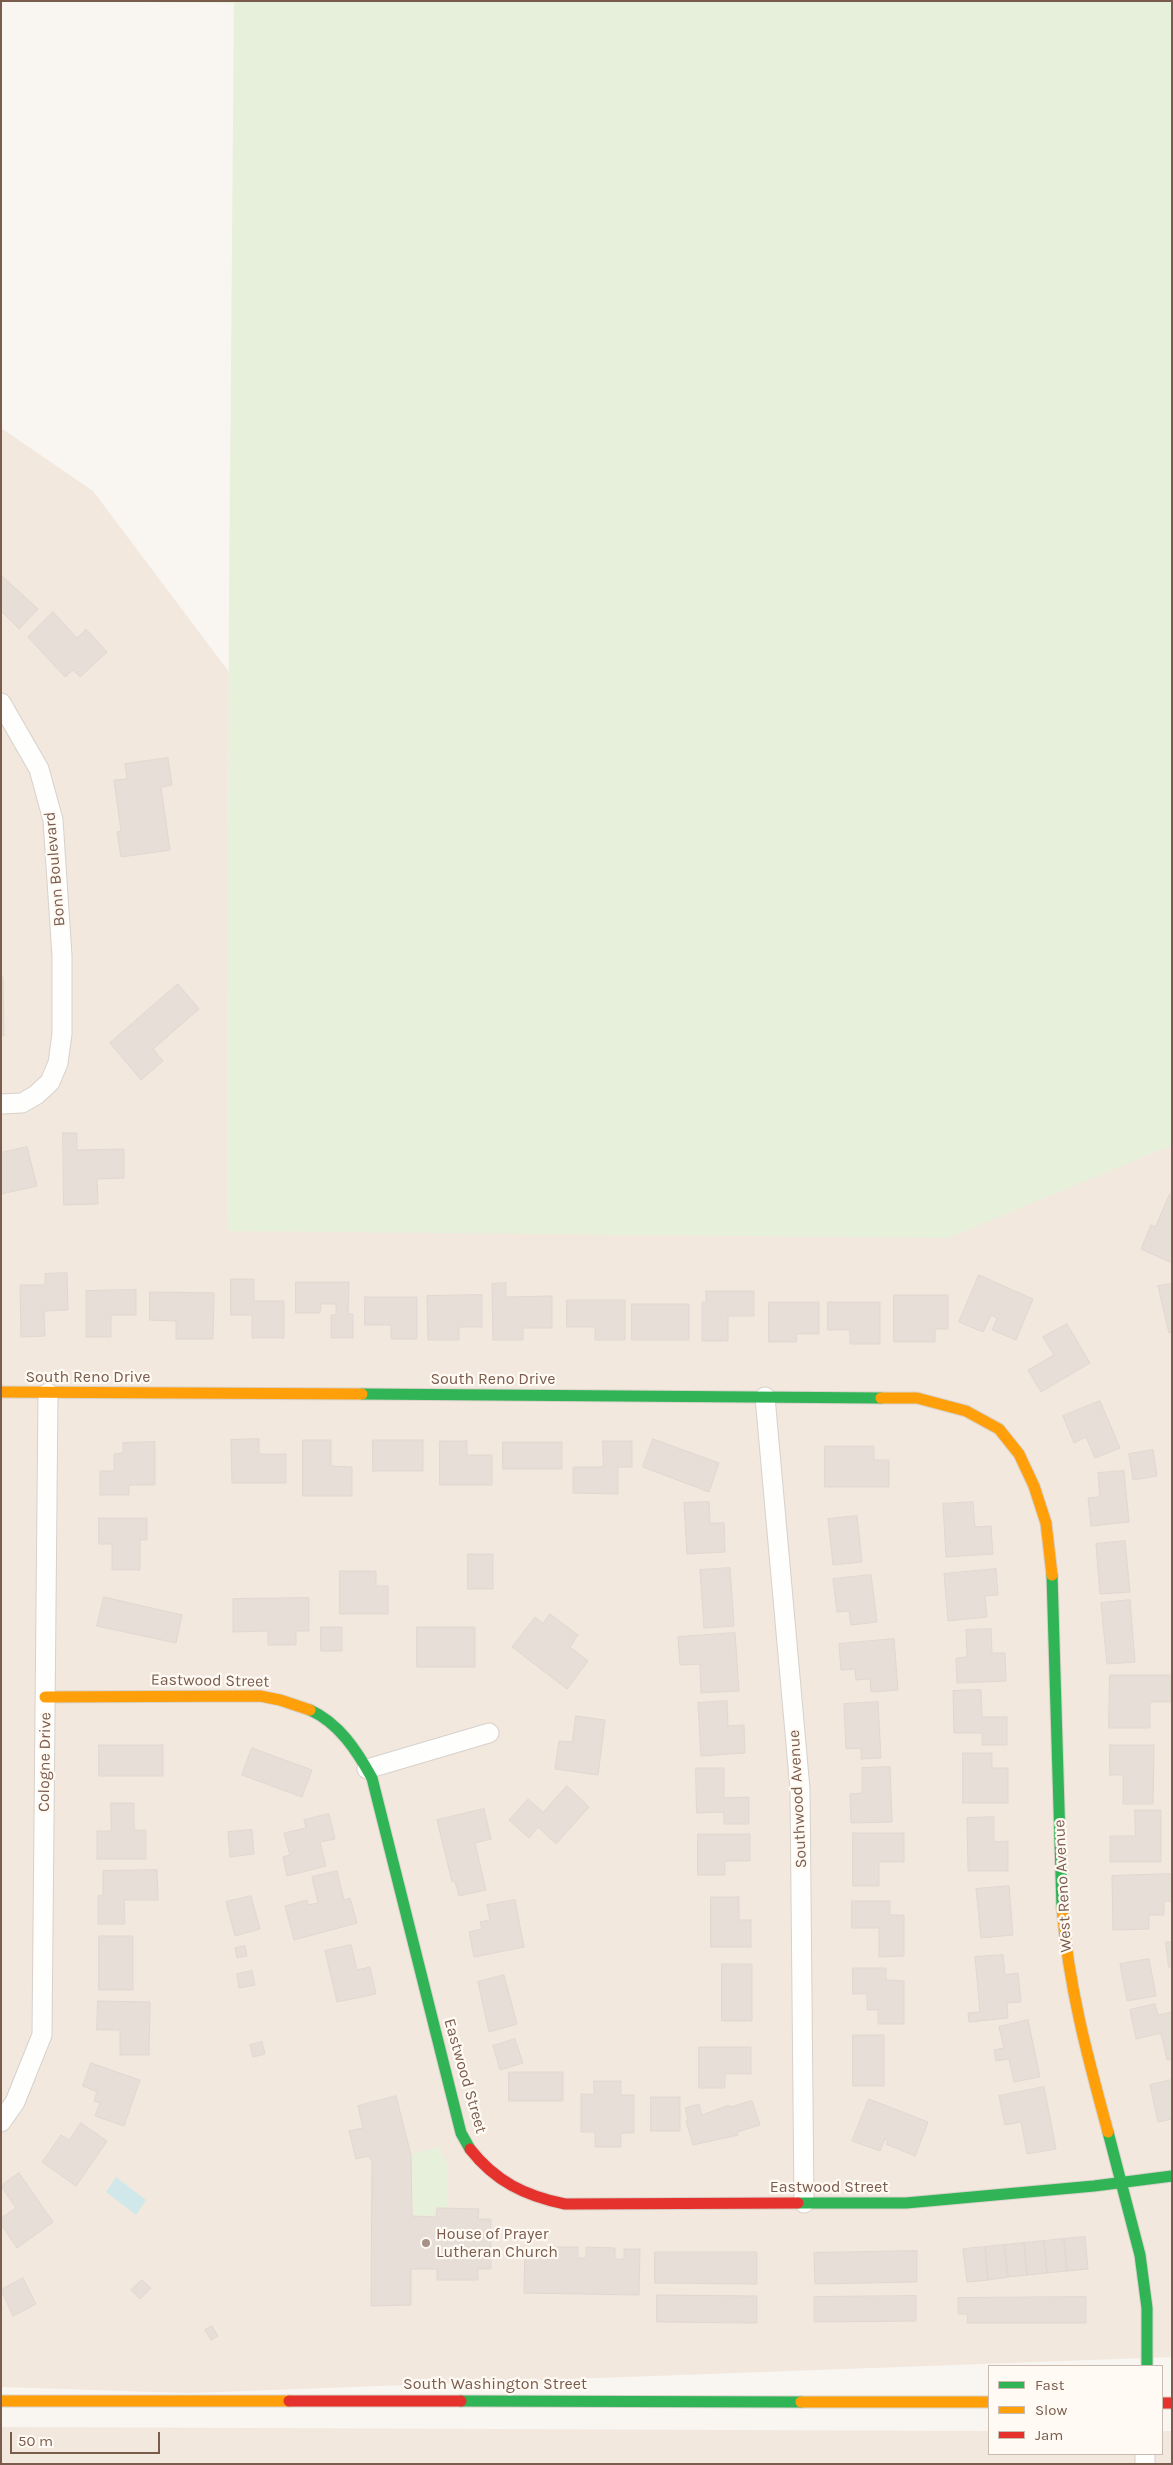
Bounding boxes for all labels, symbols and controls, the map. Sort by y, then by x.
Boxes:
street label: Bonn Boulevard [40,811,70,927]
street label: South Reno Drive [25,1367,151,1387]
street label: South Reno Drive [430,1369,556,1389]
street label: Eastwood Street [151,1670,269,1692]
street label: Cologne Drive [35,1712,55,1812]
street label: Southwood Avenue [785,1729,811,1869]
street label: West Reno Avenue [1050,1819,1076,1953]
street label: Eastwood Street [439,2016,491,2136]
street label: Eastwood Street [770,2177,888,2197]
place label: House of Prayer Lutheran Church [436,2224,558,2262]
marker: House of Prayer Lutheran Church [420,2237,432,2249]
legend [988,2365,1163,2455]
street label: South Washington Street [403,2374,587,2394]
text: Fast [1035,2376,1064,2394]
text: Slow [1035,2401,1067,2419]
scale bar [12,2422,162,2454]
text: Jam [1035,2426,1063,2444]
text: 50 m [18,2432,53,2450]

